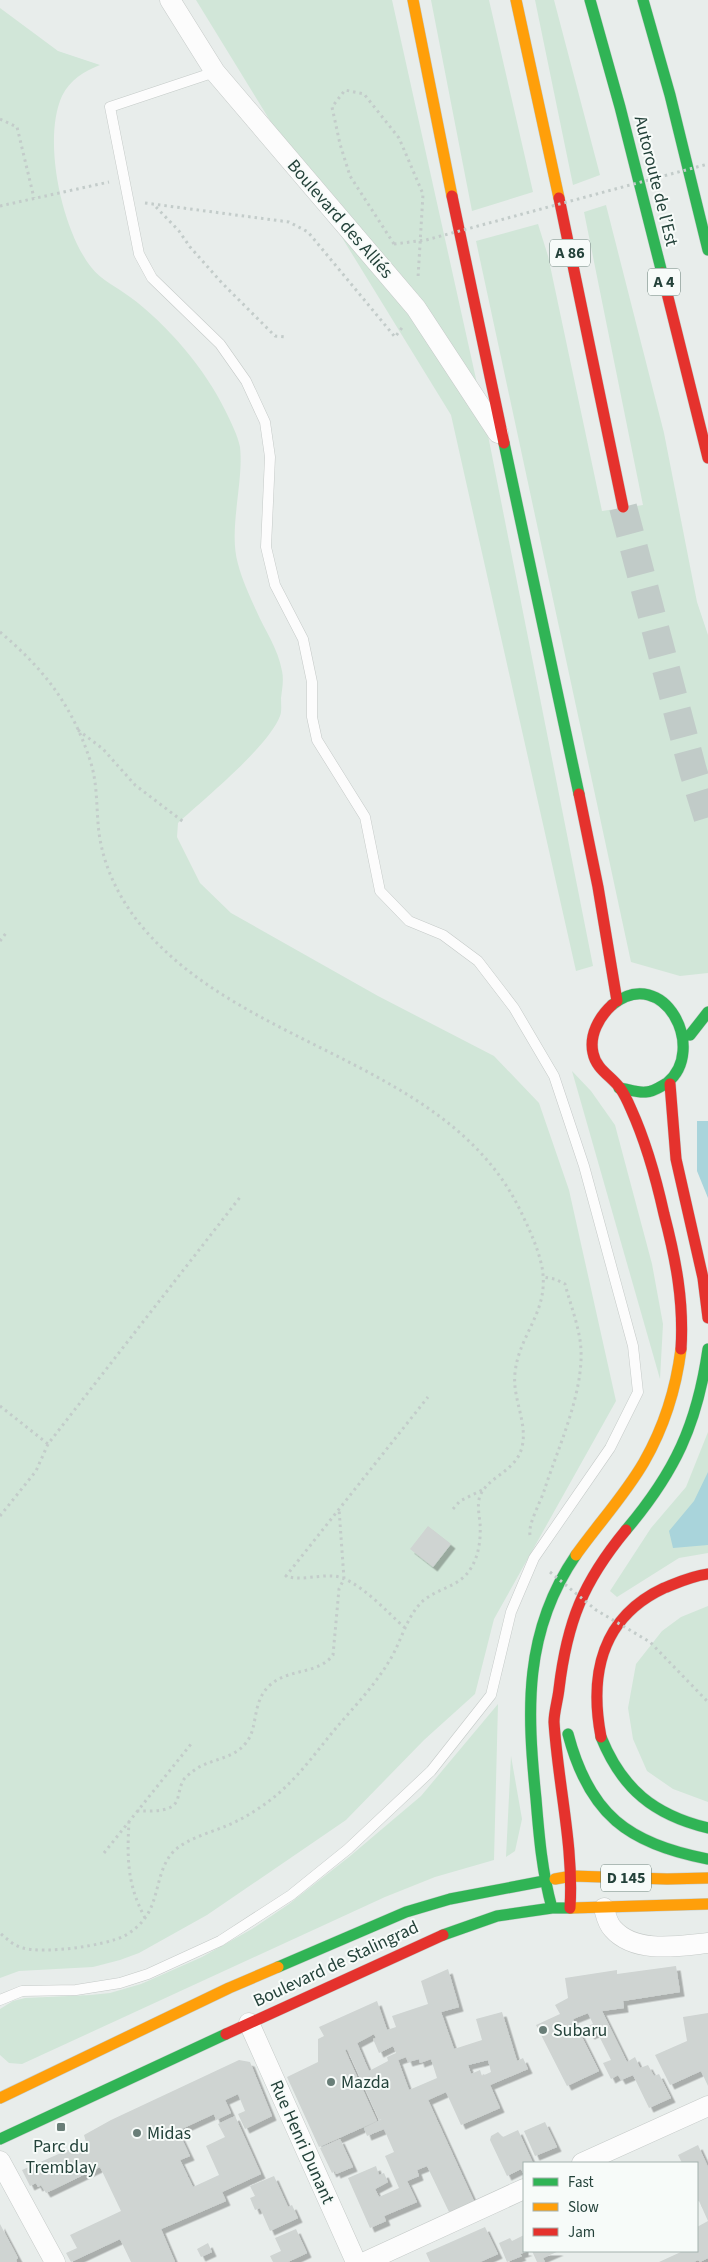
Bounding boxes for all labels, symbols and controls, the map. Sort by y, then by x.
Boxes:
street label: Autoroute de l’Est [628,113,684,249]
street label: Boulevard des Alliés [281,154,399,284]
road number: A 86 [550,240,590,266]
road number: A 4 [648,268,680,296]
road number: D 145 [601,1865,651,1892]
street label: Boulevard de Stalingrad [249,1915,423,2013]
place label: Subaru [553,2018,607,2043]
marker: Subaru [537,2024,549,2036]
place label: Mazda [341,2070,390,2095]
street label: Rue Henri Dunant [264,2076,340,2208]
marker: Mazda [325,2076,337,2088]
marker: Parc du Tremblay [55,2121,67,2133]
place label: Midas [147,2121,191,2146]
marker: Midas [131,2127,143,2139]
place label: Parc du Tremblay [26,2134,97,2180]
legend [523,2162,698,2252]
text: Fast [568,2172,594,2193]
text: Slow [568,2197,599,2218]
text: Jam [568,2222,595,2243]

